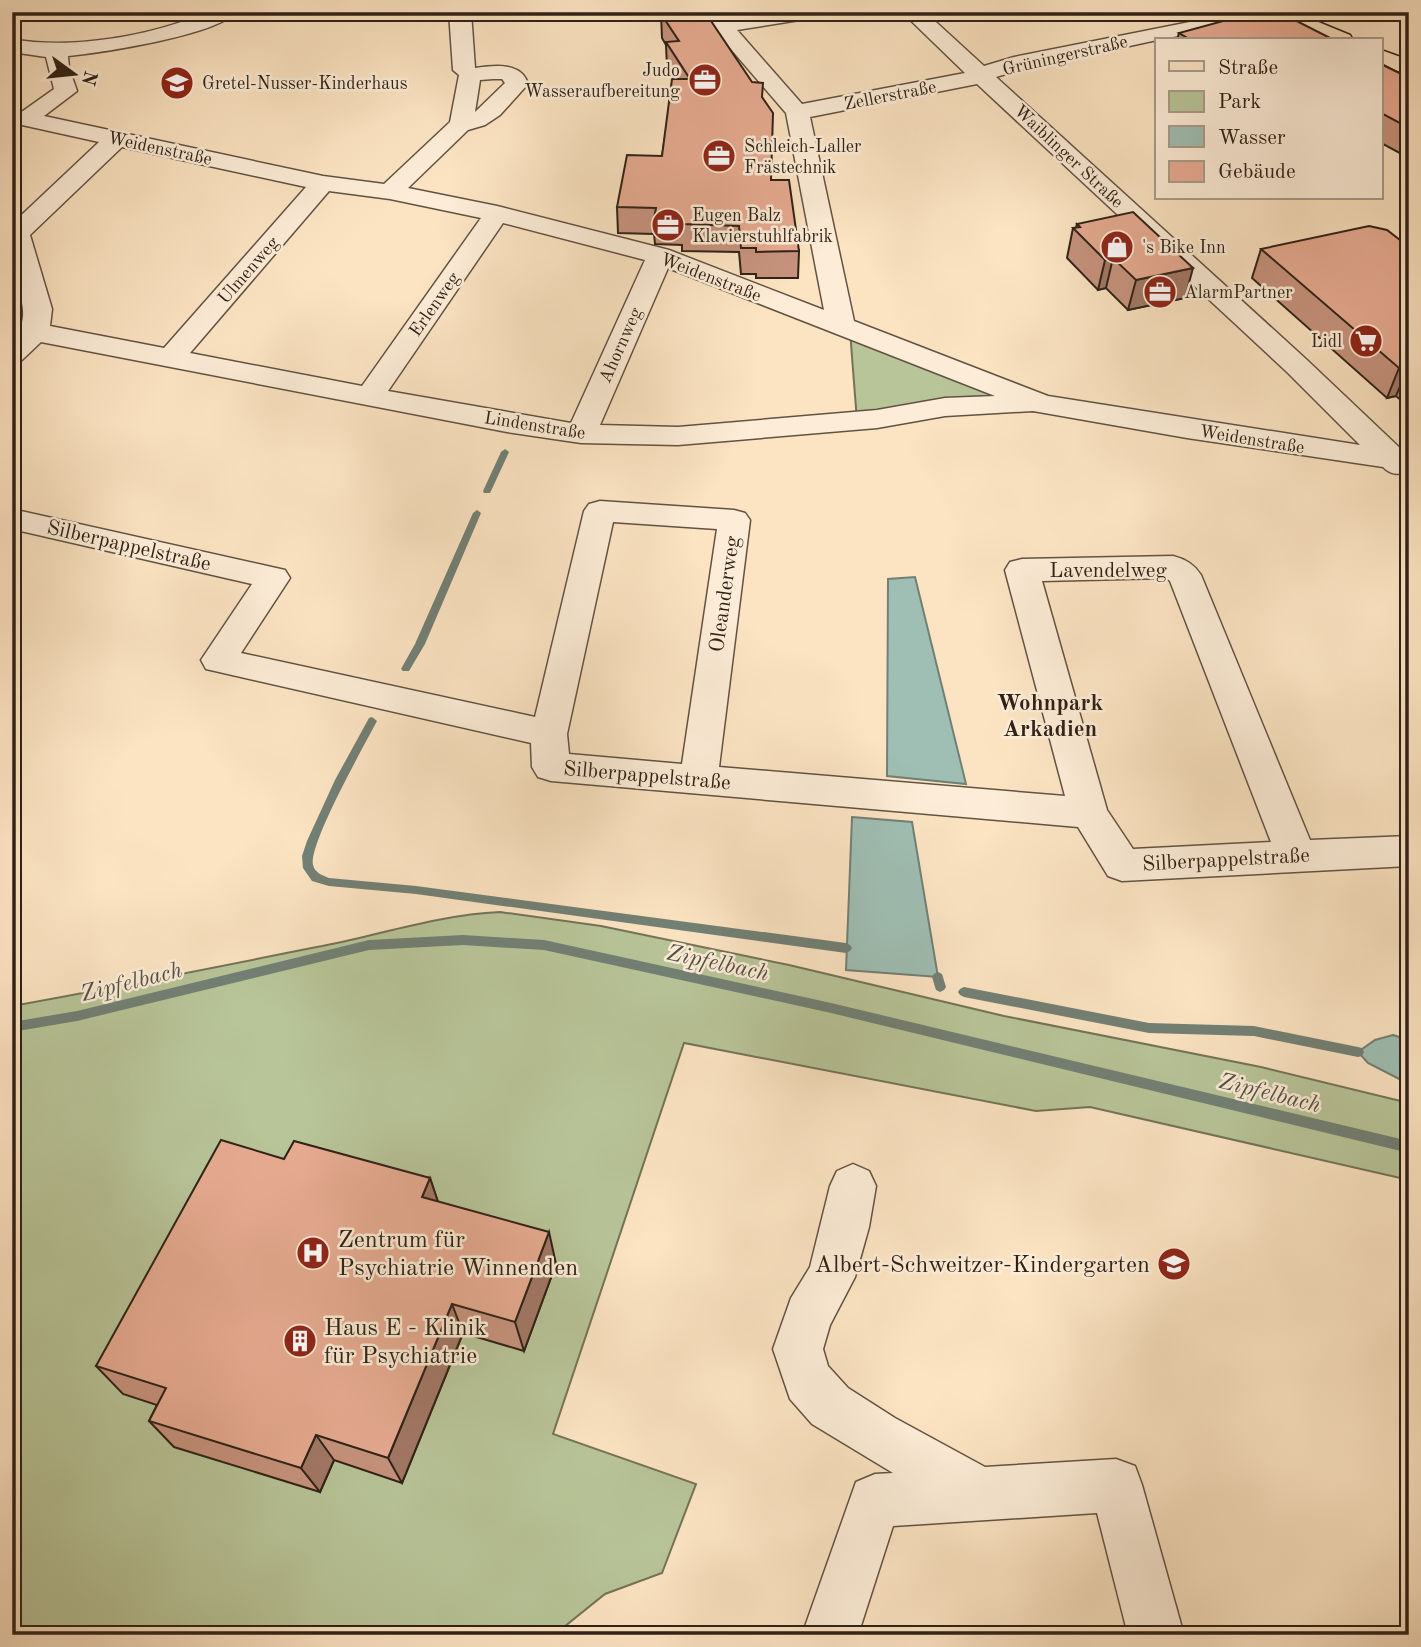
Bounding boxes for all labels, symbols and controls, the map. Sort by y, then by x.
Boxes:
street label: Grüningerstraße [1001,33,1129,79]
north arrow [38,38,108,108]
legend [1155,38,1382,200]
text: Straße [1218,58,1278,79]
office icon: Judo Wasseraufbereitung [686,61,724,99]
place label: Judo Wasseraufbereitung [524,62,680,101]
school or university icon: Gretel-Nusser-Kinderhaus [158,64,196,102]
text: N [77,68,99,88]
place label: Gretel-Nusser-Kinderhaus [202,75,408,93]
street label: Zellerstraße [843,78,938,114]
text: Park [1218,92,1261,113]
street label: Waiblinger Straße [1010,102,1126,212]
text: Wasser [1218,128,1286,149]
street label: Weidenstraße [106,129,214,169]
office icon: Schleich-Laller Frästechnik [700,137,738,175]
place label: Schleich-Laller Frästechnik [744,138,862,177]
text: Gebäude [1218,162,1296,183]
office icon: Eugen Balz Klavierstuhlfabrik [649,206,687,244]
place label: Eugen Balz Klavierstuhlfabrik [692,207,833,246]
shop icon: 's Bike Inn [1098,228,1136,266]
street label: Ulmenweg [215,233,283,308]
place label: 's Bike Inn [1142,239,1226,257]
street label: Weidenstraße [658,251,763,305]
street label: Erlenweg [406,269,464,340]
office icon: AlarmPartner [1141,273,1179,311]
place label: AlarmPartner [1184,284,1293,302]
street label: Ahornweg [596,305,646,386]
supermarket icon: Lidl [1347,322,1385,360]
place label: Lidl [1311,333,1342,351]
street label: Lindenstraße [483,409,587,443]
street label: Weidenstraße [1198,423,1306,457]
street label: Silberpappelstraße [45,517,213,576]
street label: Oleanderweg [707,534,744,654]
street label: Lavendelweg [1049,561,1167,582]
district label: Wohnpark Arkadien [997,692,1104,741]
street label: Silberpappelstraße [562,759,731,794]
street label: Silberpappelstraße [1142,846,1310,875]
water label: Zipfelbach [664,941,771,987]
water label: Zipfelbach [78,959,185,1007]
water label: Zipfelbach [1216,1070,1323,1118]
place label: Zentrum für Psychiatrie Winnenden [338,1229,578,1281]
hospital icon: Zentrum für Psychiatrie Winnenden [294,1234,332,1272]
school or university icon: Albert-Schweitzer-Kindergarten [1155,1245,1193,1283]
place label: Albert-Schweitzer-Kindergarten [815,1254,1150,1278]
place label: Haus E - Klinik für Psychiatrie [324,1317,487,1369]
building icon: Haus E - Klinik für Psychiatrie [281,1322,319,1360]

